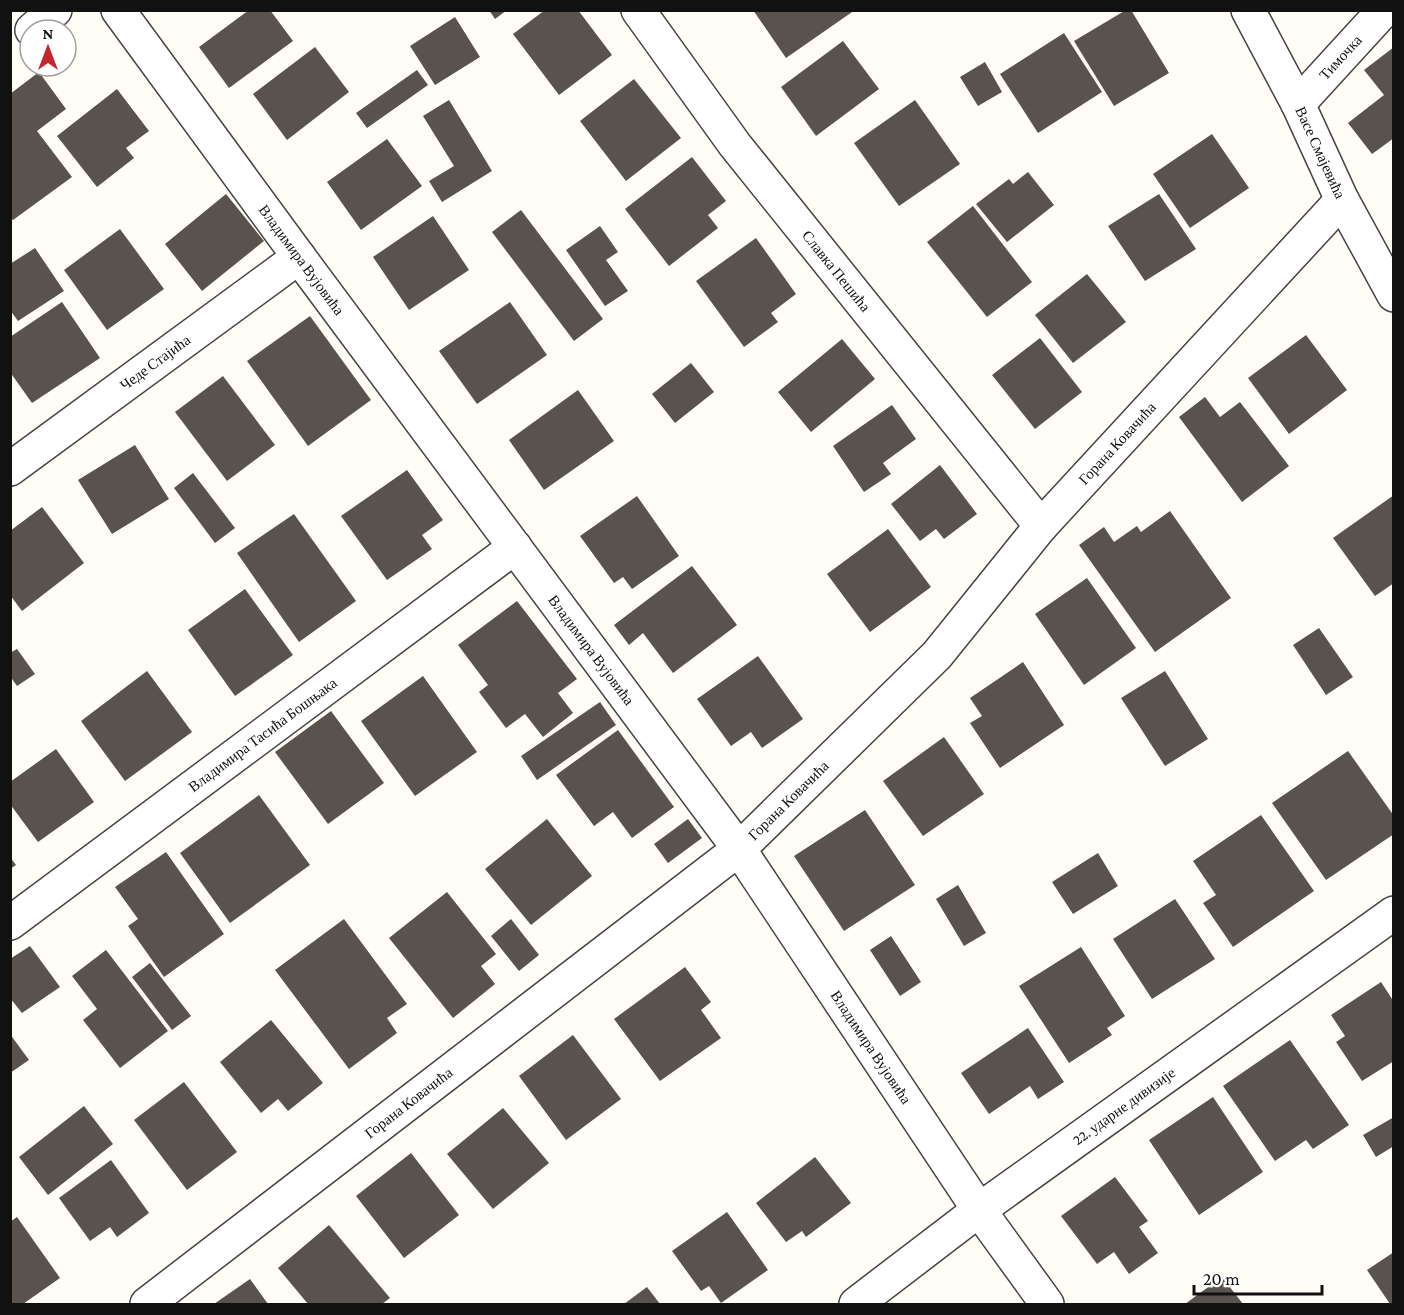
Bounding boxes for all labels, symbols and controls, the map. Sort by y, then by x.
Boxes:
north arrow [18,18,78,78]
text: N [43,25,54,42]
street label: Тимочка [1316,32,1365,83]
street label: Васе Смајевића [1292,104,1348,201]
street label: Владимира Вујовића [256,202,347,318]
street label: Славка Пешића [799,227,874,315]
street label: Чеде Стајића [117,331,194,394]
street label: Горана Ковачића [1075,399,1159,488]
street label: Владимира Вујовића [545,592,637,708]
street label: Владимира Тасића Бошњака [185,674,340,795]
street label: Горана Ковачића [745,757,832,843]
street label: Владимира Вујовића [827,988,914,1107]
street label: Горана Ковачића [362,1064,456,1142]
street label: 22. ударне дивизије [1070,1064,1178,1148]
scale bar [1194,1258,1322,1296]
text: 20 m [1203,1269,1240,1289]

